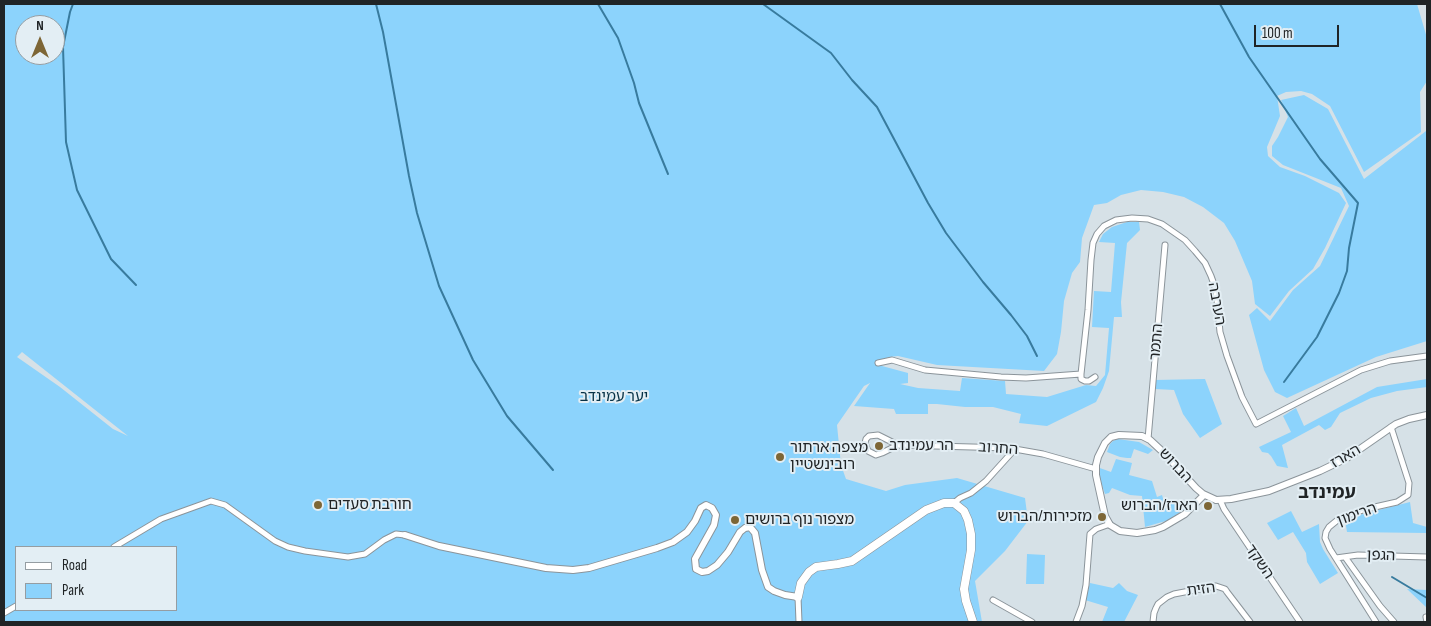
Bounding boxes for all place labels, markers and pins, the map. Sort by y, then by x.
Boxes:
place label: הר עמינדב [889,437,954,455]
place label: מצפה ארתור רובינשטיין [790,439,868,474]
marker: הר עמינדב [873,440,885,452]
marker: מצפה ארתור רובינשטיין [774,451,786,463]
place label: חורבת סעדים [328,496,412,514]
place label: הארז/הברוש [1121,497,1198,515]
marker: חורבת סעדים [312,499,324,511]
marker: הארז/הברוש [1202,500,1214,512]
place label: מזכירות/הברוש [997,508,1092,526]
place label: מצפור נוף ברושים [745,511,854,529]
marker: מזכירות/הברוש [1096,511,1108,523]
marker: מצפור נוף ברושים [729,514,741,526]

